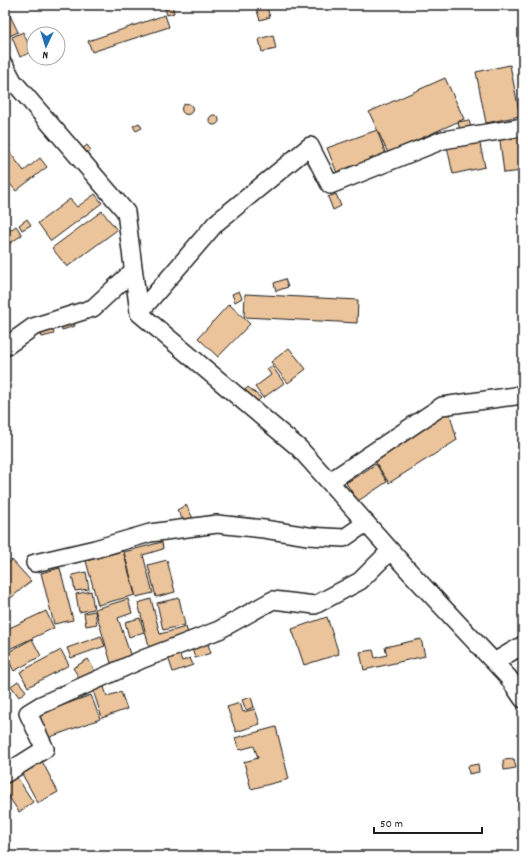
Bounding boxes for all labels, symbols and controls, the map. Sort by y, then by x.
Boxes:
north arrow [26,26,66,66]
text: N [42,46,49,62]
scale bar [374,809,482,835]
text: 50 m [380,816,403,833]

